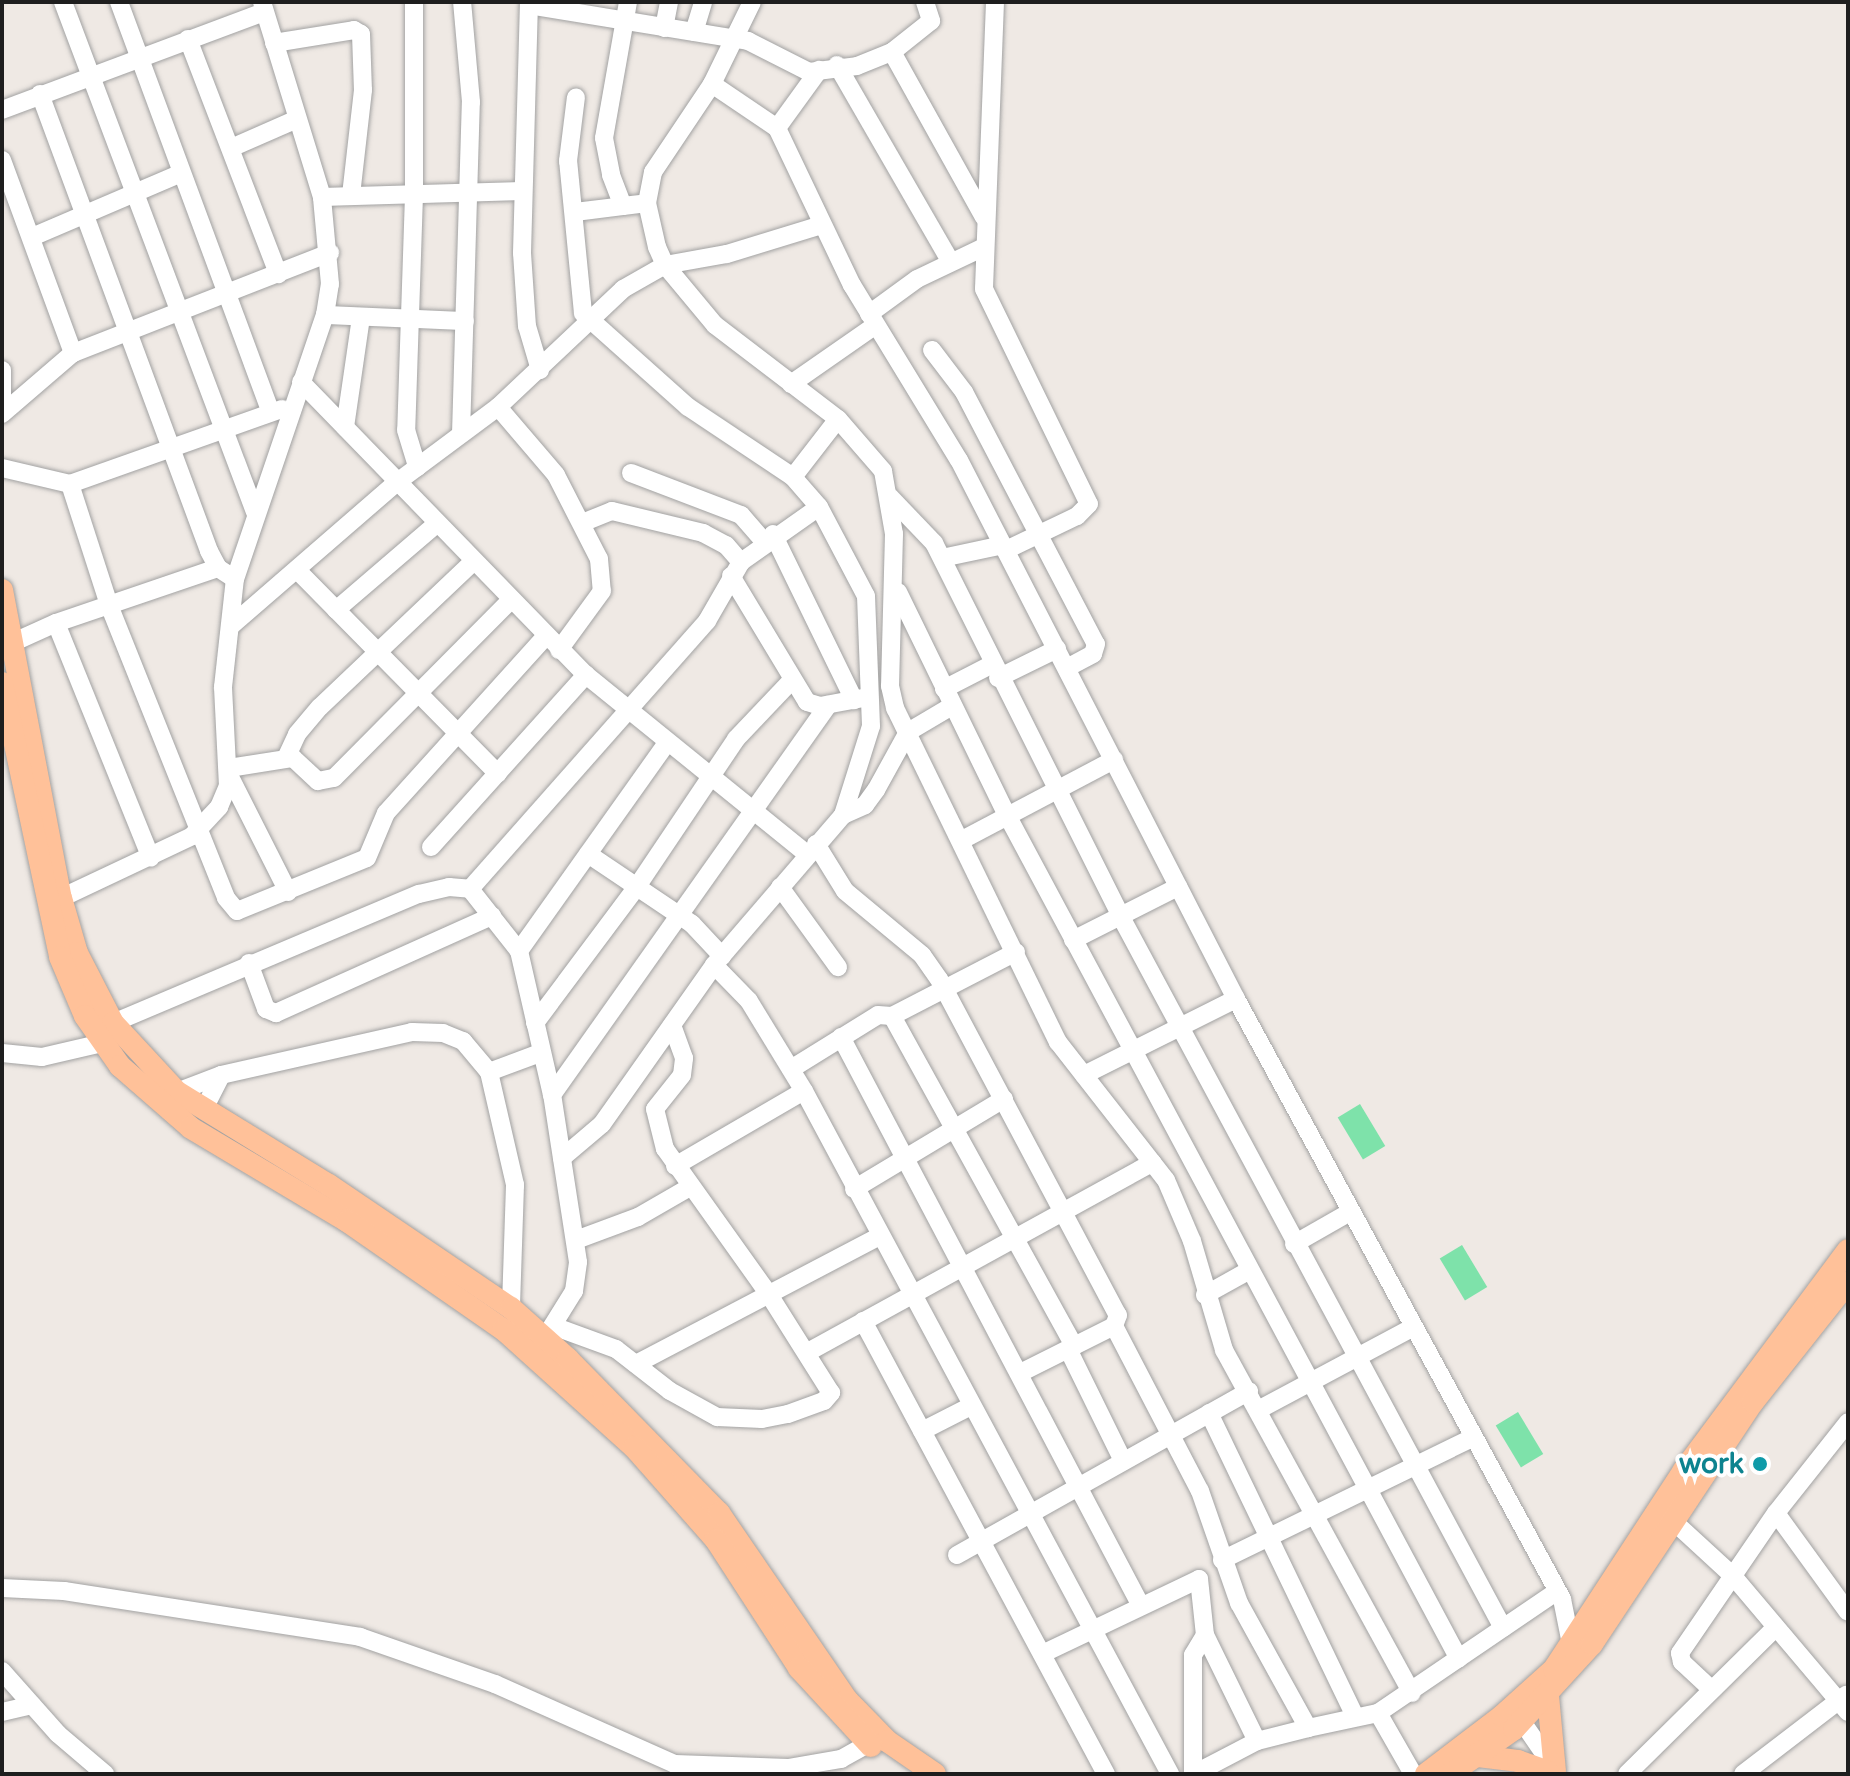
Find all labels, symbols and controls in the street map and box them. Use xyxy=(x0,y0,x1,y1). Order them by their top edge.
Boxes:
place label: work xyxy=(1679,1447,1744,1481)
marker: work xyxy=(1751,1455,1769,1473)

